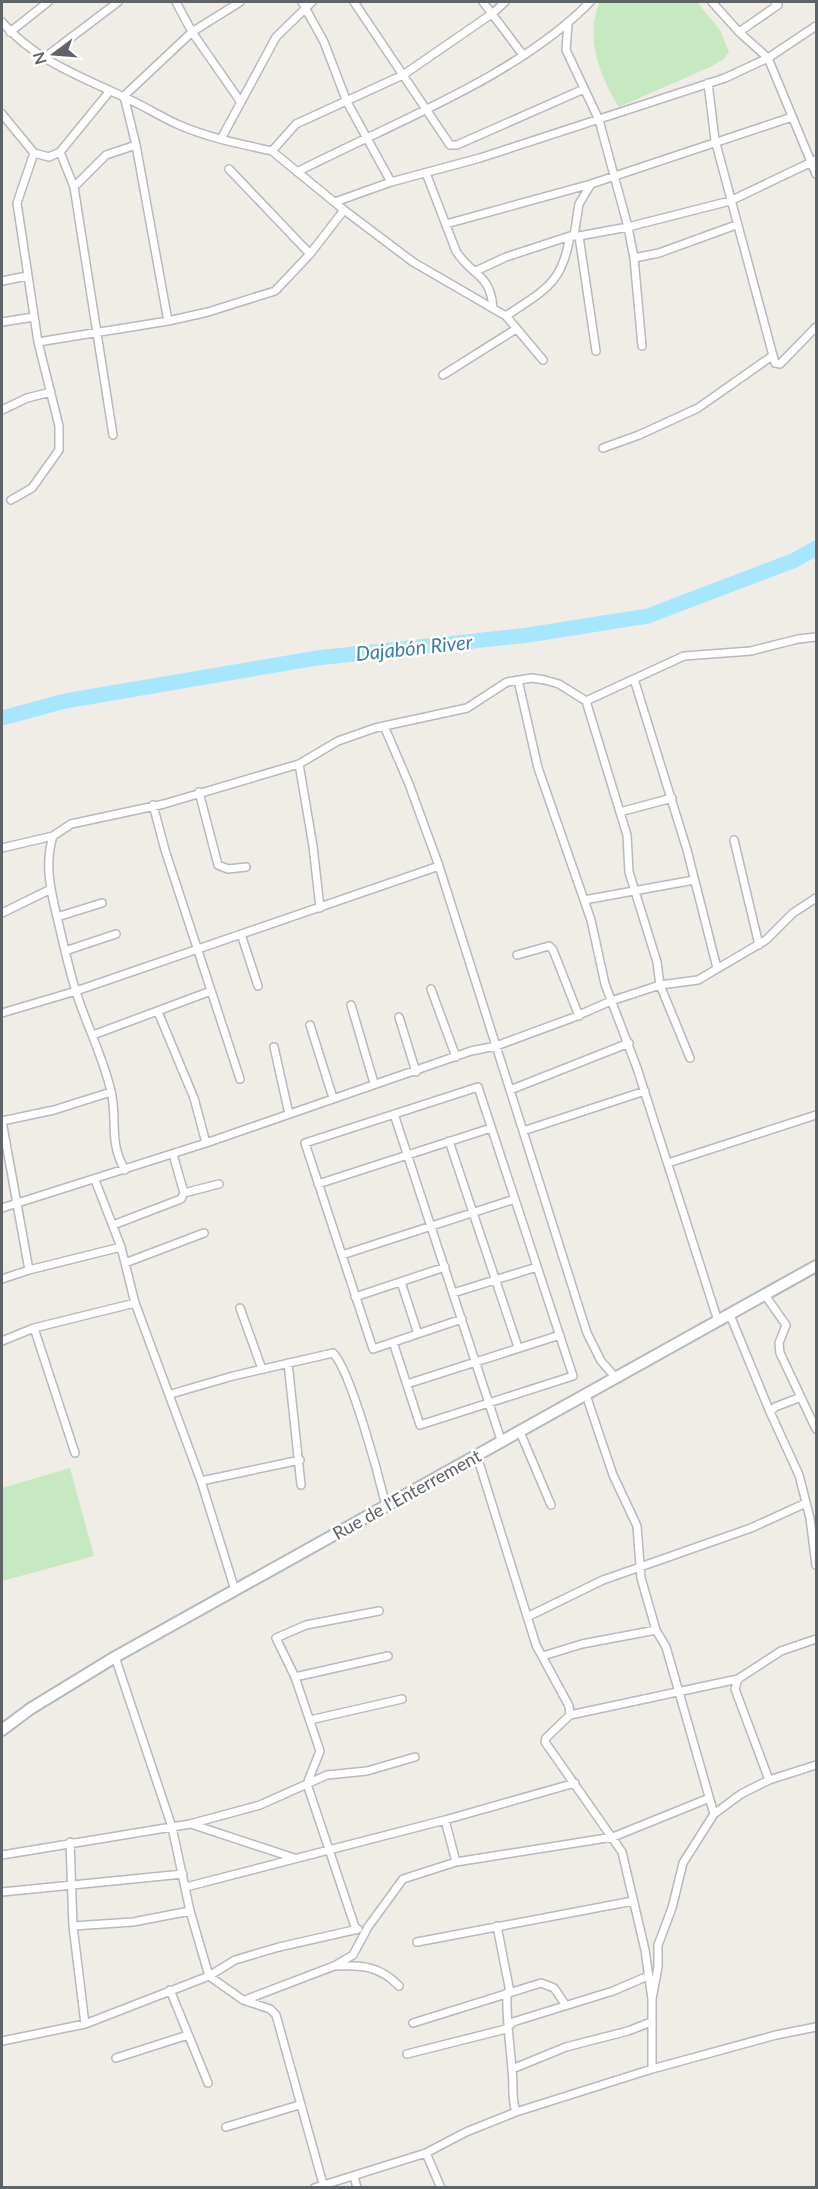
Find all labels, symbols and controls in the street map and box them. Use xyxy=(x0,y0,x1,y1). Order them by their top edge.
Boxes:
north arrow xyxy=(24,24,84,84)
text: N xyxy=(28,50,50,67)
water label: Dajabón River xyxy=(354,629,475,665)
street label: Rue de l'Enterrement xyxy=(329,1444,485,1544)

